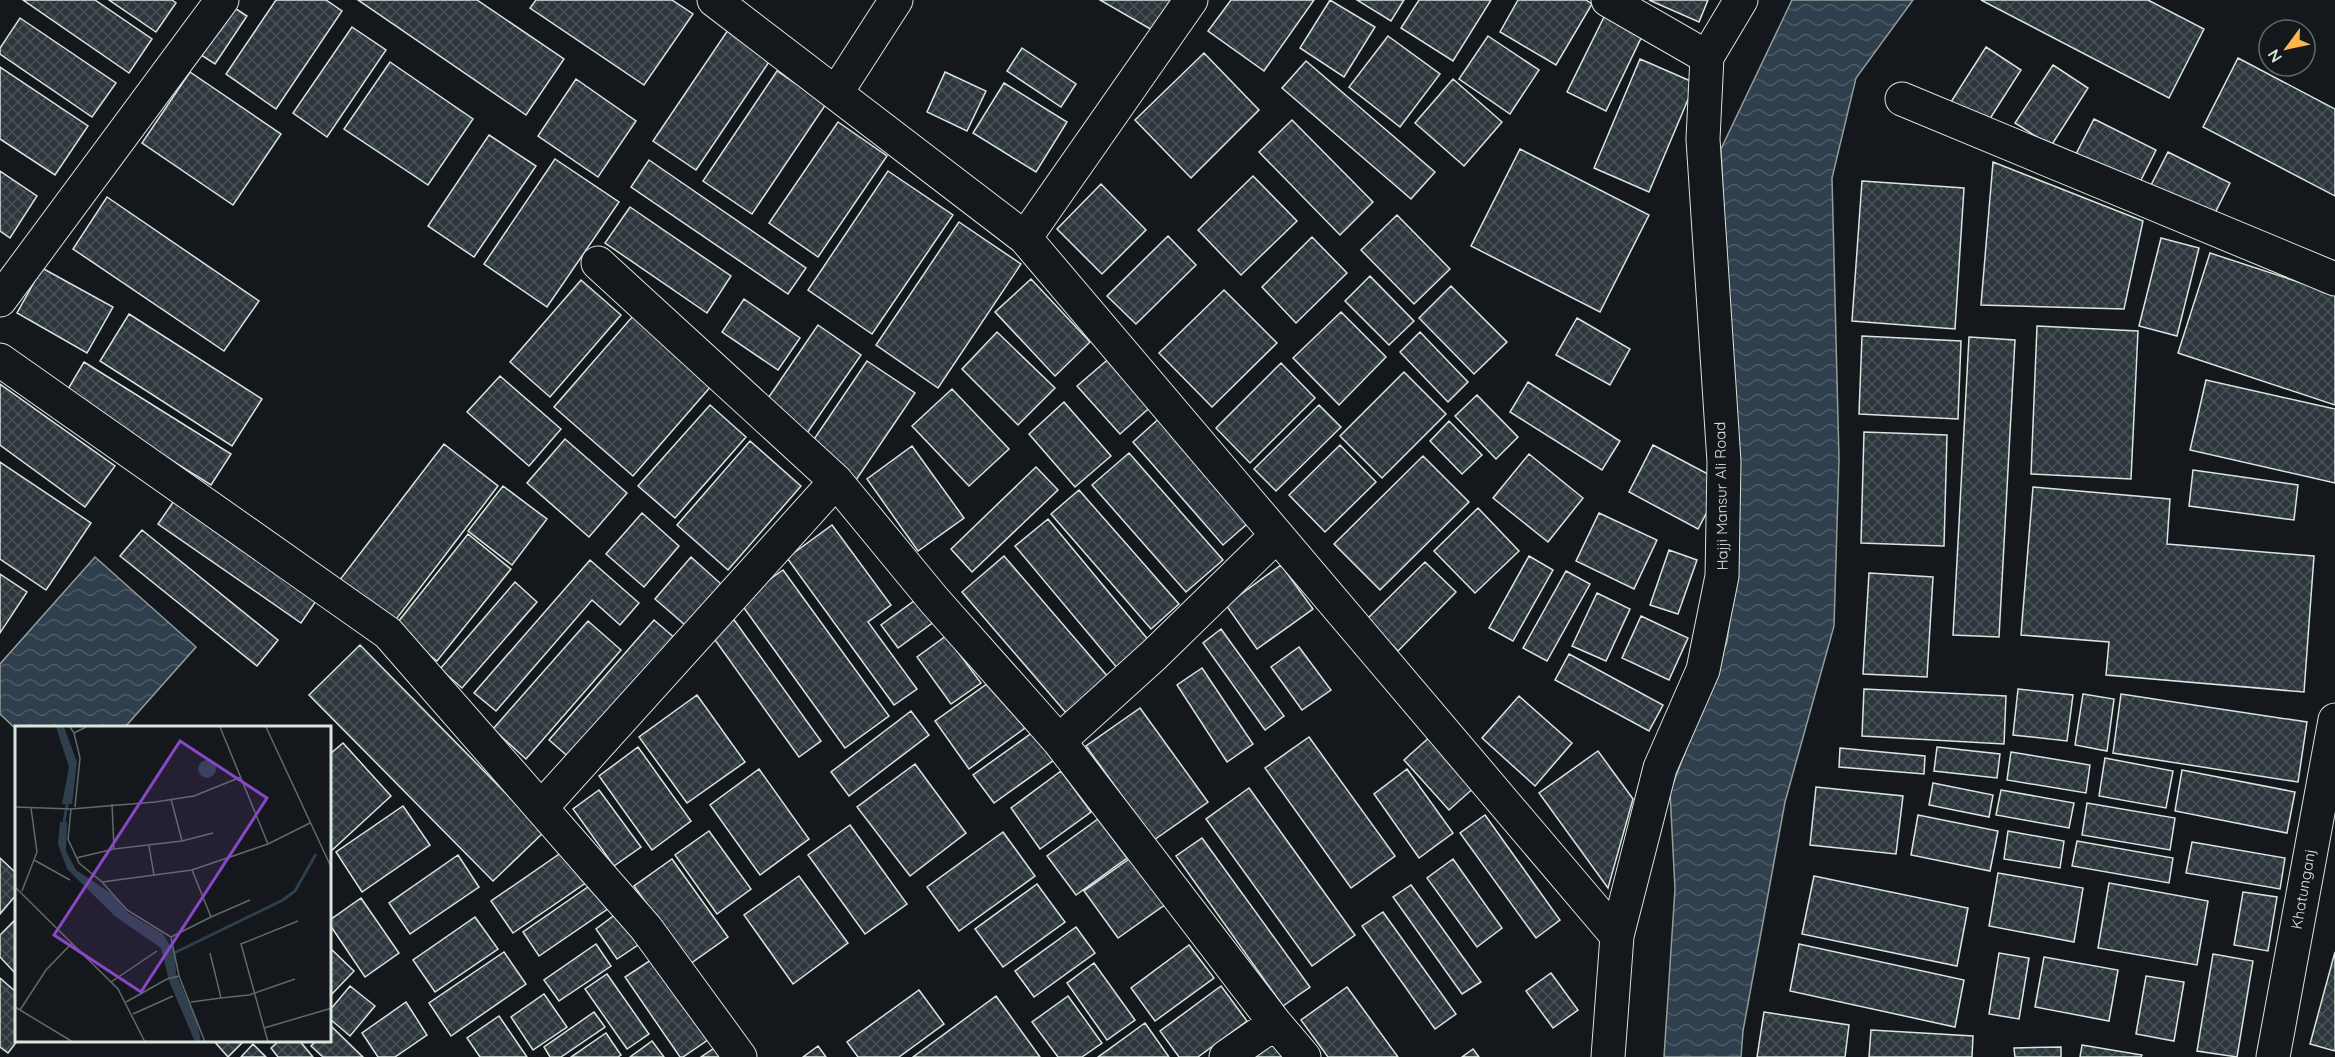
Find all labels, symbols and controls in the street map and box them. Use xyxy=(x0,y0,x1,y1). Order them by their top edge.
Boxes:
north arrow xyxy=(2257,18,2317,78)
text: N xyxy=(2263,46,2286,67)
street label: Hajji Mansur Ali Road xyxy=(1710,422,1732,570)
inset map xyxy=(15,726,332,1042)
street label: Khatunganj xyxy=(2287,847,2319,931)

